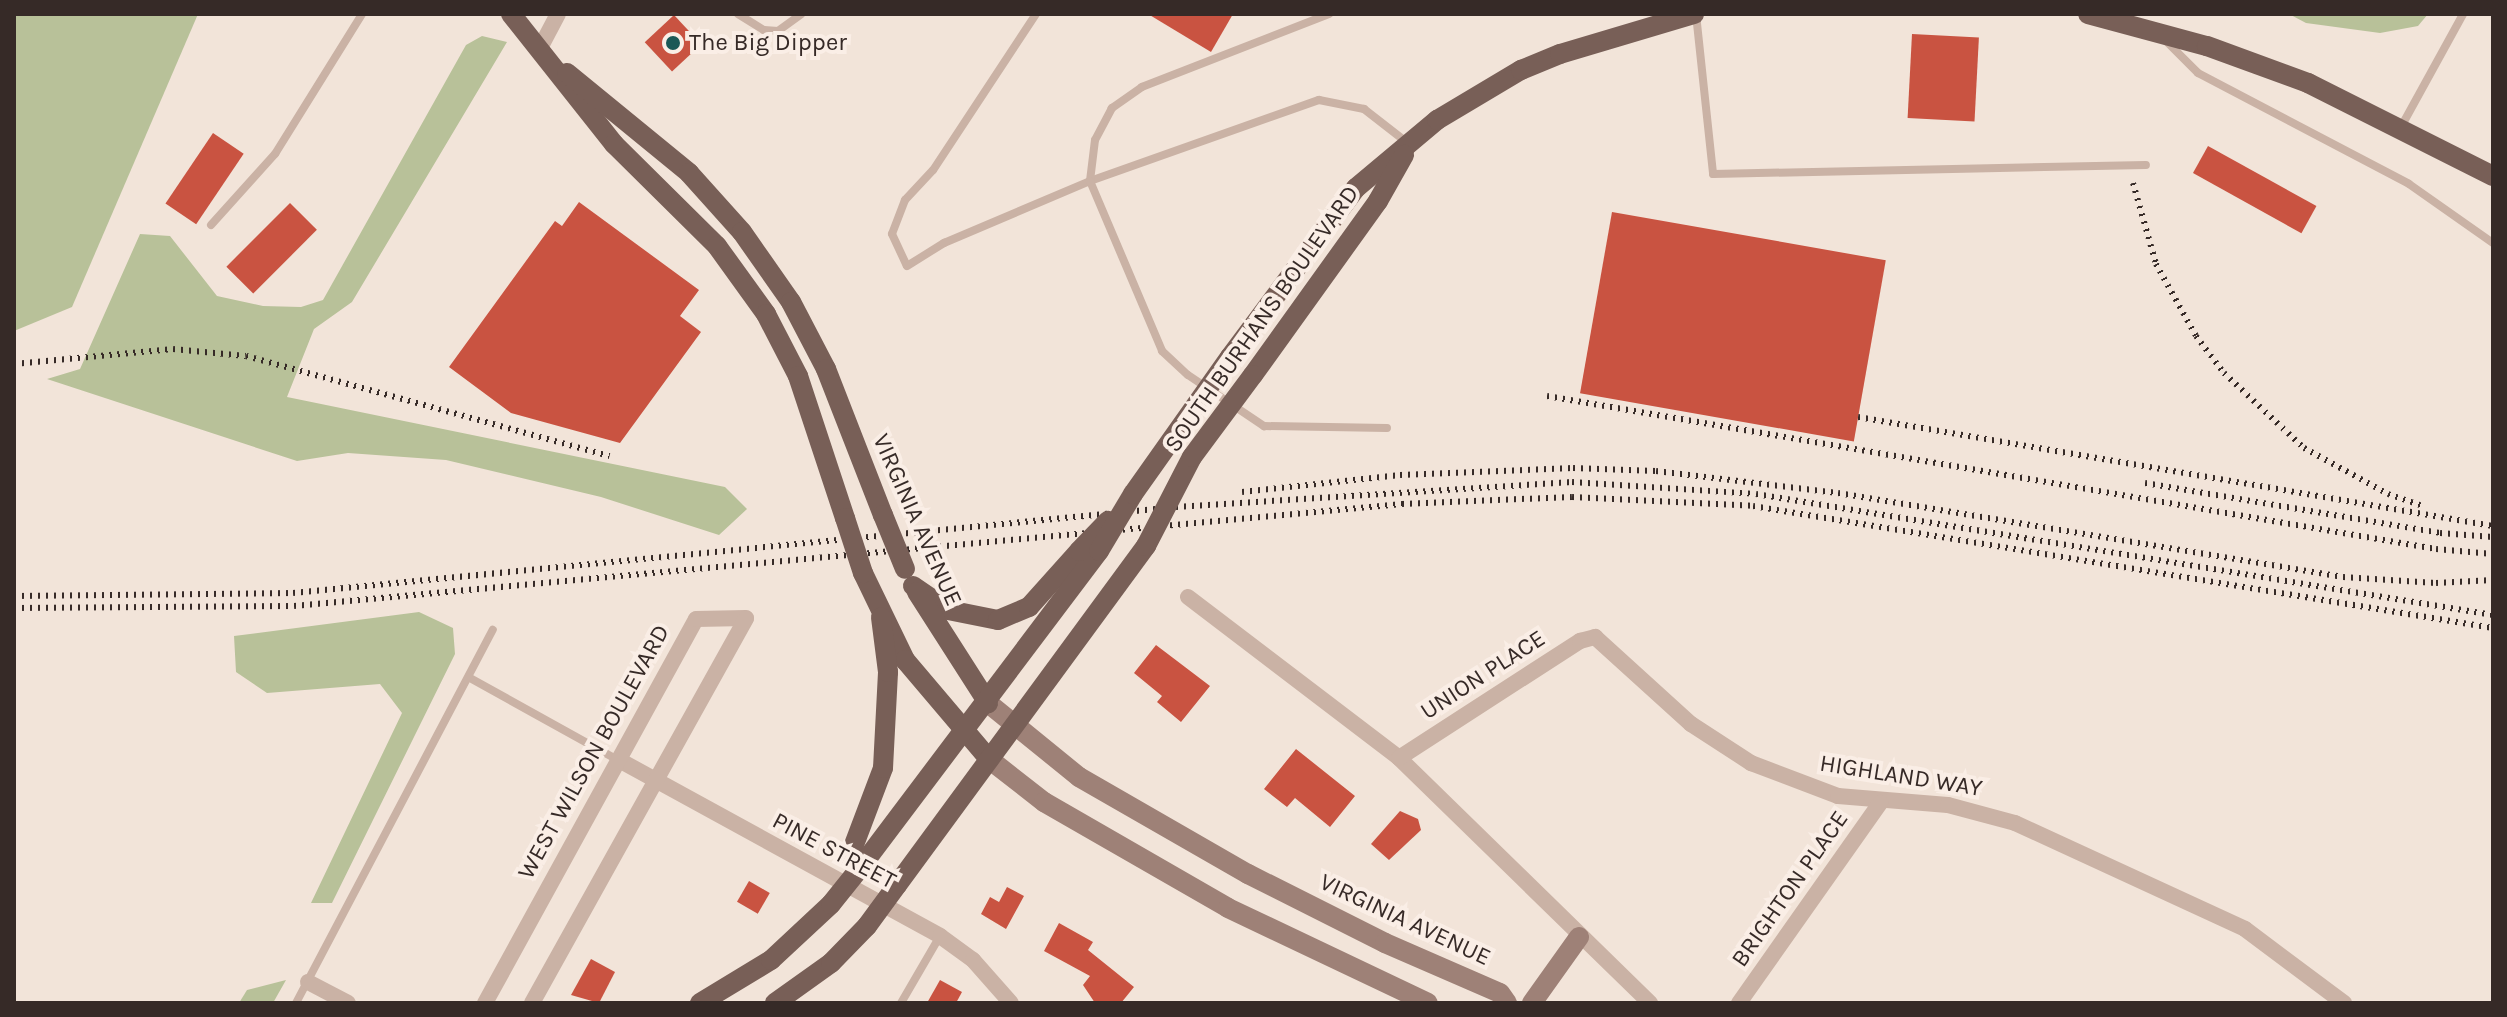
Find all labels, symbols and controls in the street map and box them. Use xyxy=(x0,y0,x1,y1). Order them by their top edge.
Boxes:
place label: The Big Dipper xyxy=(689,29,847,57)
marker: The Big Dipper xyxy=(664,34,682,52)
street label: SOUTH BURHANS BOULEVARD xyxy=(1159,180,1365,458)
street label: VIRGINIA AVENUE xyxy=(866,429,968,611)
street label: WEST WILSON BOULEVARD xyxy=(512,620,676,884)
street label: UNION PLACE xyxy=(1415,624,1551,726)
street label: HIGHLAND WAY xyxy=(1818,749,1984,803)
street label: BRIGHTON PLACE xyxy=(1725,805,1855,973)
street label: PINE STREET xyxy=(767,806,901,896)
street label: VIRGINIA AVENUE xyxy=(1315,868,1495,972)

